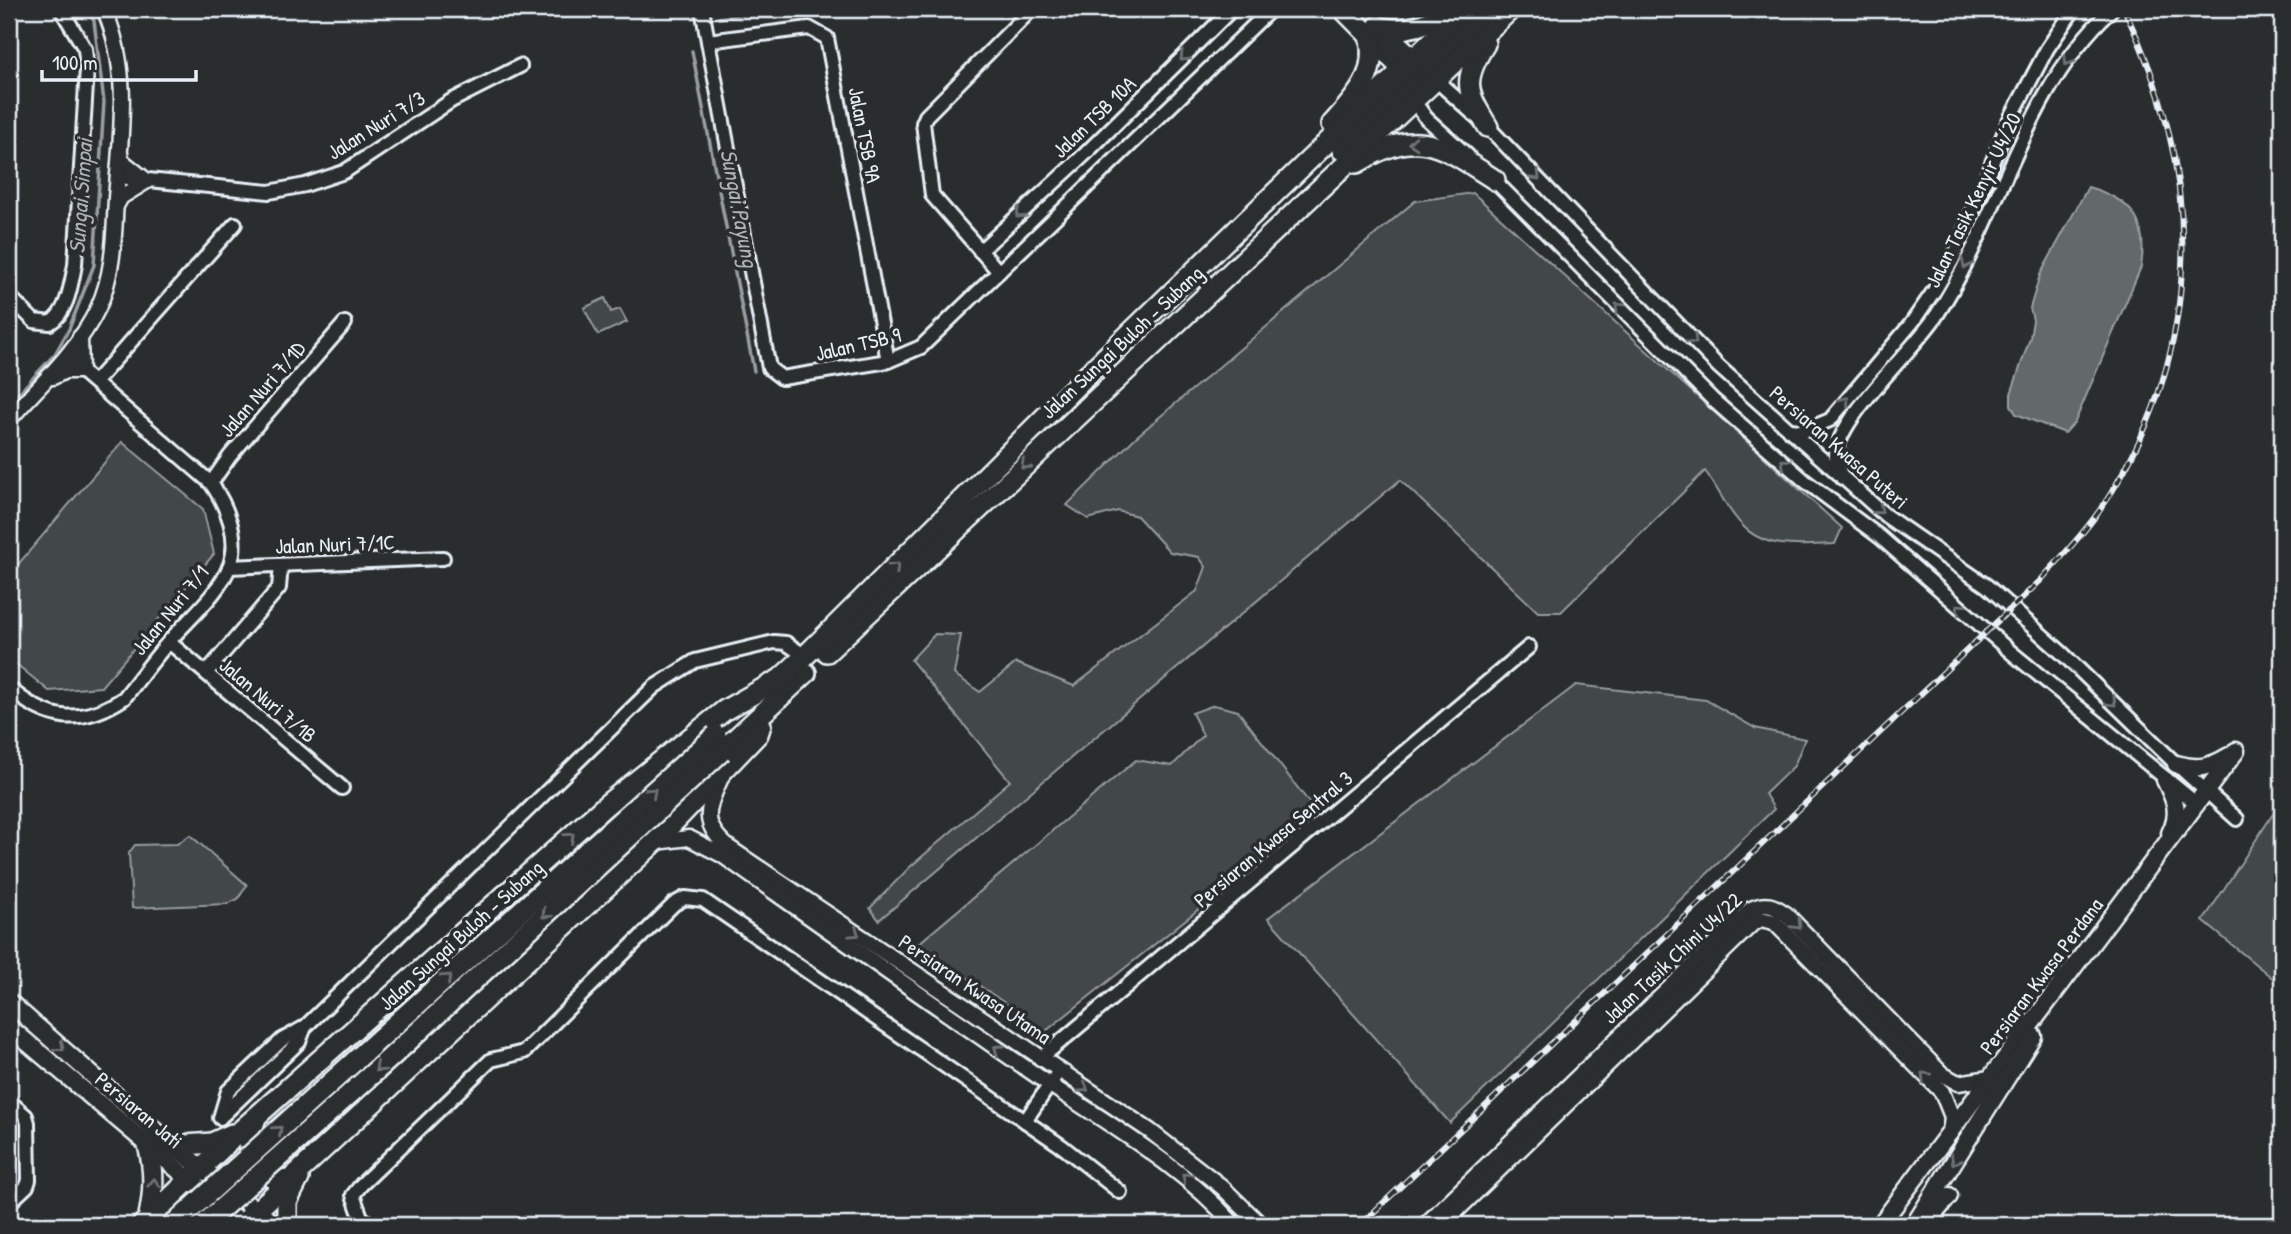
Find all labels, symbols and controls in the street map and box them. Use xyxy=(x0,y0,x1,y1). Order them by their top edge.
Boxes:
scale bar xyxy=(42,38,196,82)
text: 100 m xyxy=(52,48,98,77)
one-way arrow xyxy=(1179,48,1192,61)
one-way arrow xyxy=(2064,53,2077,66)
street label: Jalan TSB 10A xyxy=(1046,70,1142,164)
street label: Jalan Nuri 7/3 xyxy=(322,84,430,166)
street label: Jalan TSB 9A xyxy=(842,85,888,185)
street label: Jalan Tasik Kenyir U4/20 xyxy=(1918,108,2028,292)
one-way arrow xyxy=(1407,135,1418,150)
water label: Sungai Simpai xyxy=(61,136,101,255)
water label: Sungai Payung xyxy=(712,146,767,272)
one-way arrow xyxy=(1527,168,1540,181)
one-way arrow xyxy=(1015,206,1028,219)
one-way arrow xyxy=(1961,257,1975,269)
street label: Jalan Sungai Buloh - Subang xyxy=(1034,259,1210,425)
one-way arrow xyxy=(1615,303,1628,316)
street label: Jalan TSB 9 xyxy=(812,320,904,368)
one-way arrow xyxy=(1684,332,1697,345)
street label: Jalan Nuri 7/1D xyxy=(212,335,312,443)
street label: Persiaran Kwasa Puteri xyxy=(1763,379,1915,515)
one-way arrow xyxy=(1837,396,1849,409)
one-way arrow xyxy=(1020,457,1033,470)
one-way arrow xyxy=(1780,459,1793,471)
one-way arrow xyxy=(1871,502,1884,514)
street label: Jalan Nuri 7/1C xyxy=(275,527,395,561)
street label: Jalan Nuri 7/1 xyxy=(125,559,215,661)
one-way arrow xyxy=(886,562,899,575)
one-way arrow xyxy=(1956,604,1969,616)
street label: Jalan Nuri 7/1B xyxy=(213,651,323,749)
one-way arrow xyxy=(2104,693,2117,706)
street label: Persiaran Kwasa Sentral 3 xyxy=(1187,764,1359,914)
one-way arrow xyxy=(644,788,657,801)
one-way arrow xyxy=(562,833,575,845)
street label: Jalan Sungai Buloh - Subang xyxy=(372,853,550,1017)
street label: Jalan Tasik Chini U4/22 xyxy=(1596,886,1748,1030)
street label: Persiaran Kwasa Perdana xyxy=(1973,892,2109,1060)
one-way arrow xyxy=(541,905,554,918)
one-way arrow xyxy=(1789,917,1802,930)
one-way arrow xyxy=(847,925,860,937)
street label: Persiaran Kwasa Utama xyxy=(893,927,1057,1051)
one-way arrow xyxy=(439,973,452,986)
one-way arrow xyxy=(52,1039,65,1051)
one-way arrow xyxy=(993,1045,1006,1057)
one-way arrow xyxy=(374,1060,387,1072)
street label: Persiaran Jati xyxy=(89,1065,189,1155)
one-way arrow xyxy=(1921,1071,1934,1084)
one-way arrow xyxy=(1076,1080,1089,1092)
one-way arrow xyxy=(270,1126,283,1139)
one-way arrow xyxy=(1950,1152,1963,1165)
one-way arrow xyxy=(1181,1173,1194,1185)
one-way arrow xyxy=(146,1177,161,1188)

